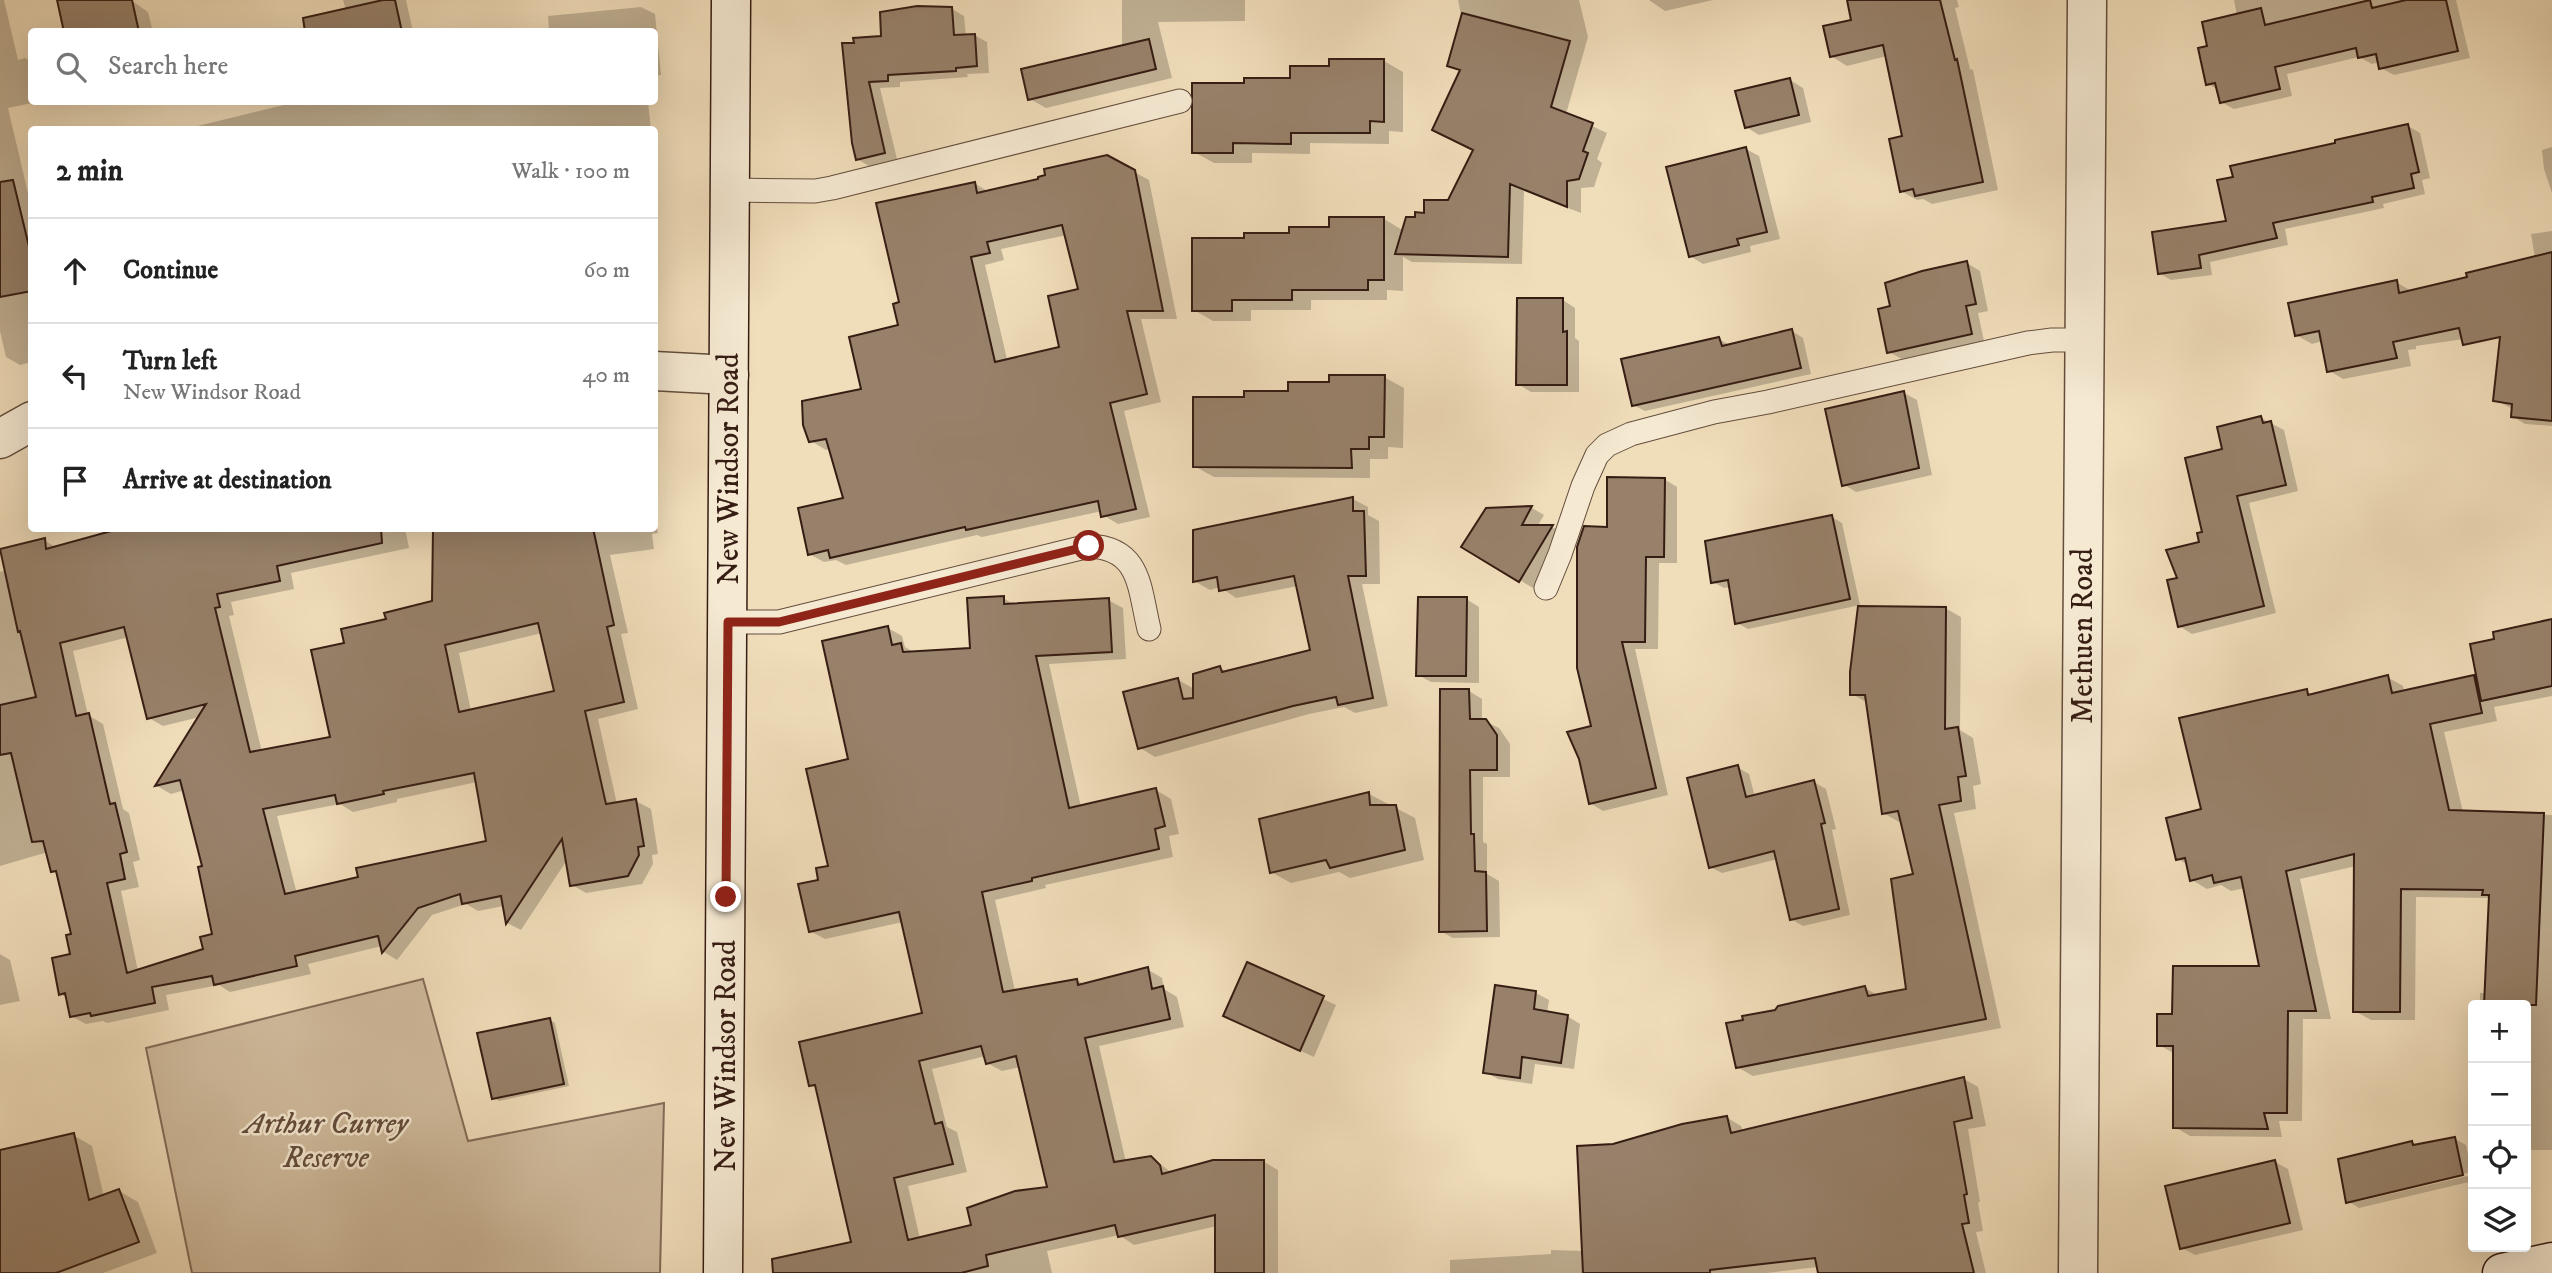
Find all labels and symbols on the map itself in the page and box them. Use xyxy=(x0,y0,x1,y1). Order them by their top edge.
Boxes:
street label: New Windsor Road xyxy=(711,353,748,585)
route start xyxy=(1073,530,1104,561)
street label: Methuen Road xyxy=(2065,548,2102,724)
route end xyxy=(710,881,741,912)
street label: New Windsor Road xyxy=(708,940,745,1172)
park label: Arthur Currey Reserve xyxy=(241,1106,410,1177)

